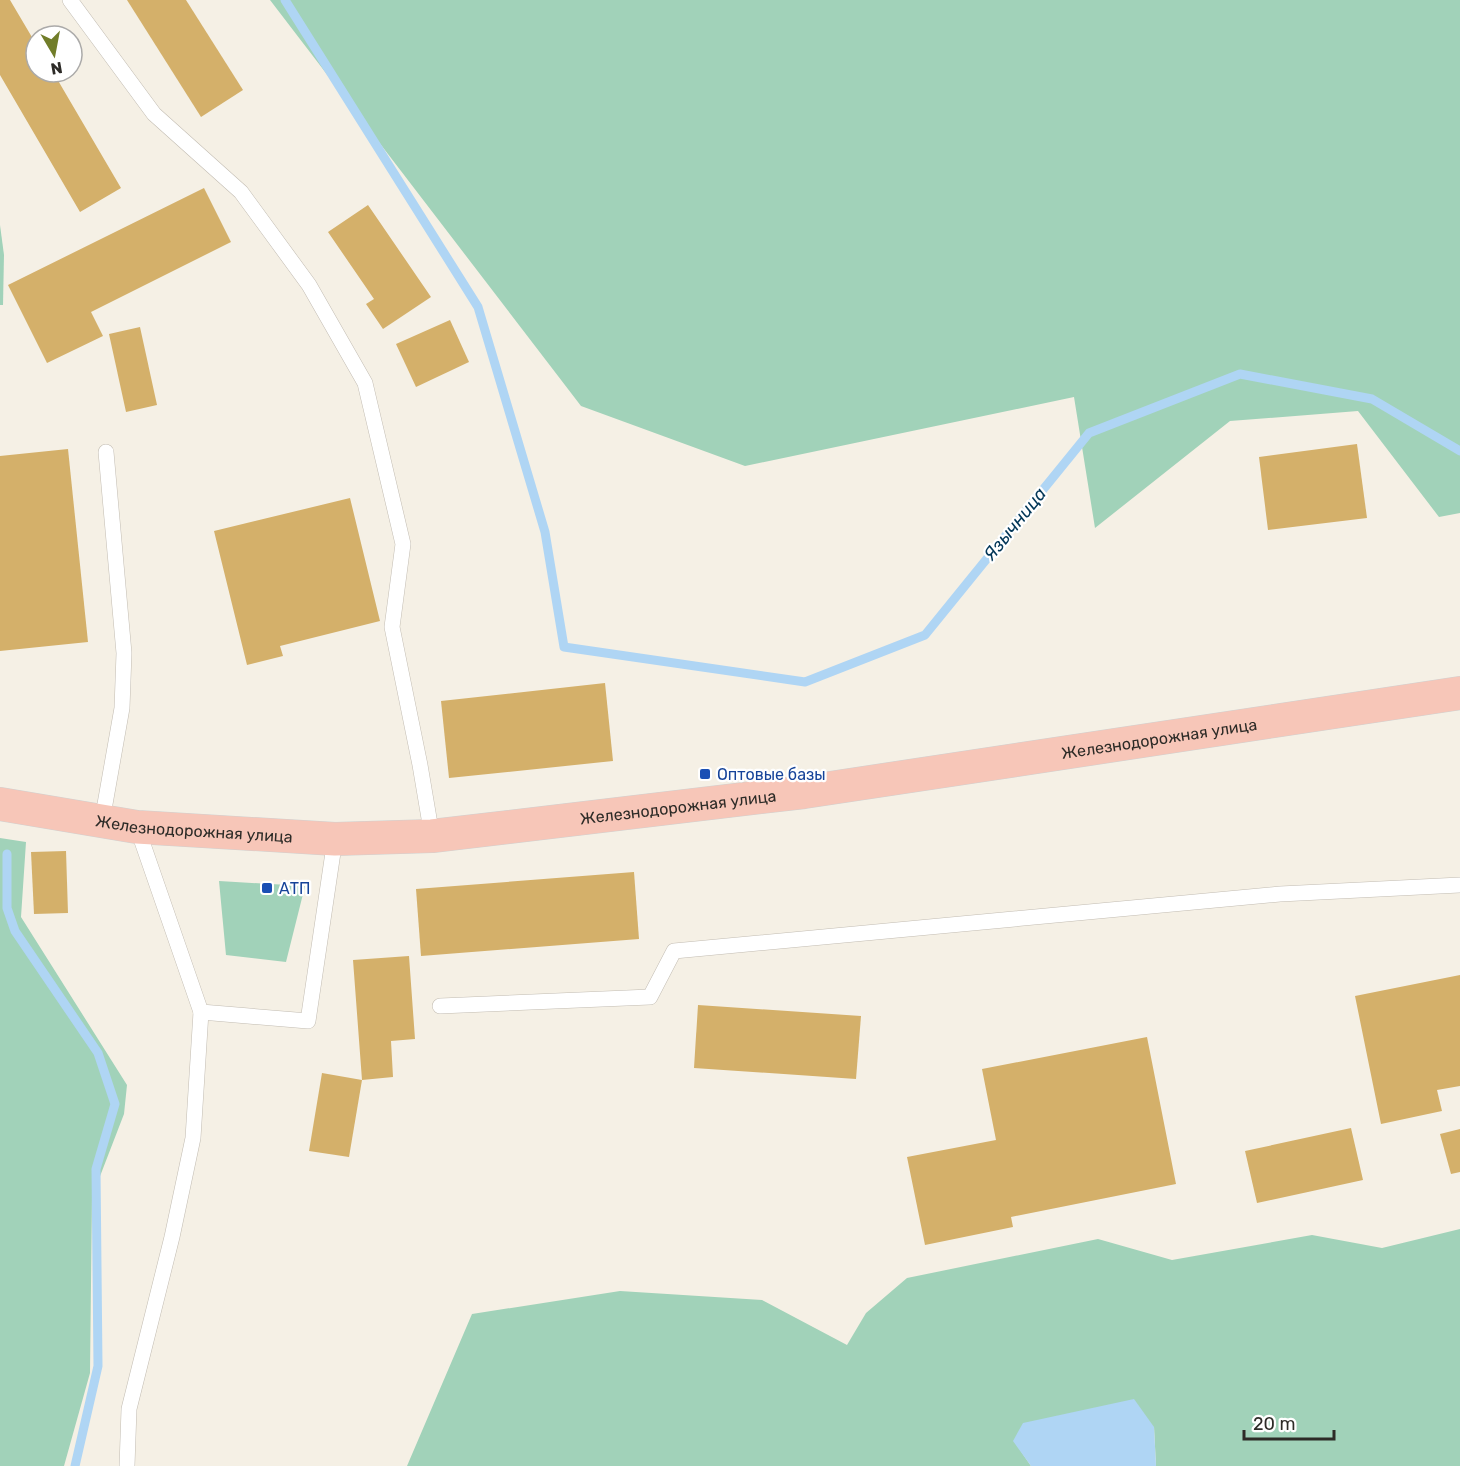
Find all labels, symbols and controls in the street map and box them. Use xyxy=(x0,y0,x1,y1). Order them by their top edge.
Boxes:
north arrow xyxy=(24,24,84,84)
text: N xyxy=(49,58,64,79)
water label: Язычница xyxy=(979,483,1051,565)
street label: Железнодорожная улица xyxy=(1060,714,1258,763)
place label: Оптовые базы xyxy=(717,765,826,784)
marker: Оптовые базы xyxy=(698,767,712,781)
street label: Железнодорожная улица xyxy=(579,786,777,828)
street label: Железнодорожная улица xyxy=(94,811,293,846)
place label: АТП xyxy=(279,879,310,898)
marker: АТП xyxy=(260,881,274,895)
scale bar xyxy=(1244,1403,1334,1441)
text: 20 m xyxy=(1253,1413,1295,1435)

